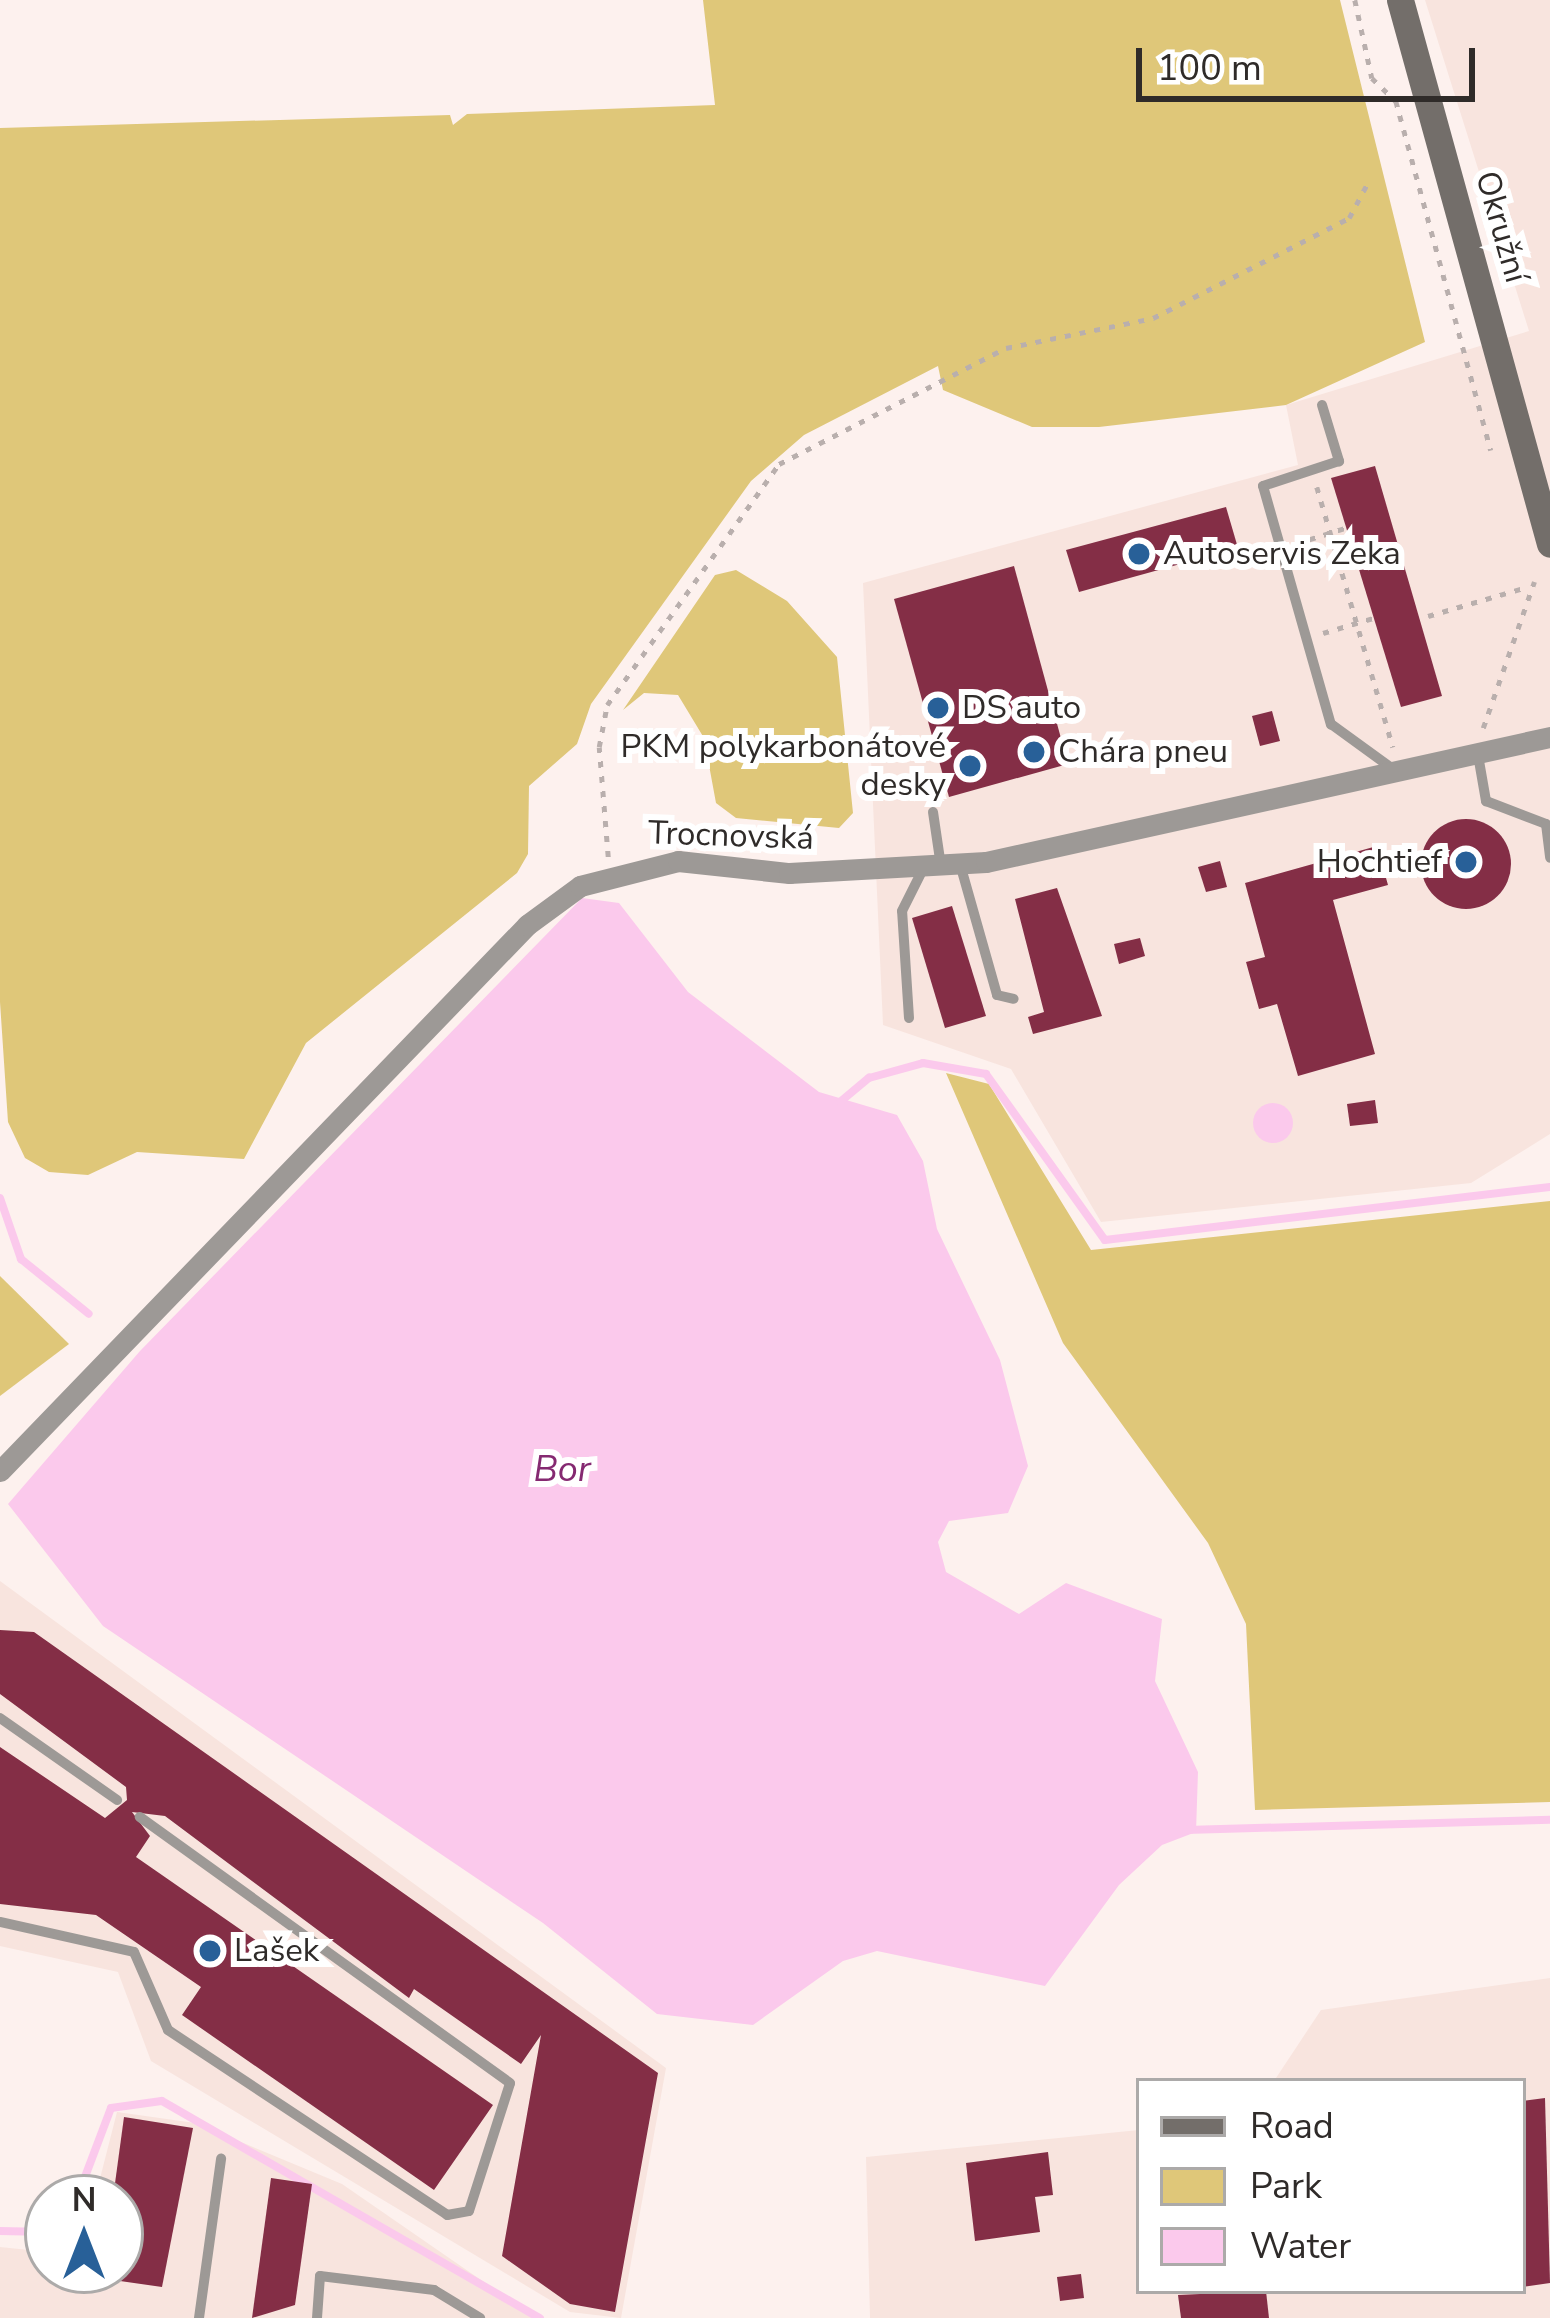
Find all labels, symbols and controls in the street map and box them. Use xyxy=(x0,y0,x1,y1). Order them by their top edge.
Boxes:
scale bar xyxy=(1142,24,1481,98)
text: 100 m xyxy=(1157,44,1262,93)
street label: Okružní xyxy=(1466,167,1536,287)
place label: Autoservis Zeka xyxy=(1163,534,1401,574)
marker: Autoservis Zeka xyxy=(1126,541,1152,567)
place label: DS auto xyxy=(962,688,1081,728)
marker: DS auto xyxy=(925,695,951,721)
place label: PKM polykarbonátové desky xyxy=(621,727,946,805)
place label: Chára pneu xyxy=(1058,732,1228,772)
marker: Chára pneu xyxy=(1021,739,1047,765)
marker: PKM polykarbonátové desky xyxy=(957,753,983,779)
street label: Trocnovská xyxy=(647,813,815,859)
place label: Hochtief xyxy=(1317,842,1442,882)
marker: Hochtief xyxy=(1453,849,1479,875)
water label: Bor xyxy=(533,1448,591,1492)
place label: Lašek xyxy=(234,1931,319,1971)
marker: Lašek xyxy=(197,1938,223,1964)
legend xyxy=(1136,2078,1526,2294)
text: Road xyxy=(1250,2102,1334,2151)
text: Park xyxy=(1250,2162,1322,2211)
north arrow xyxy=(24,2174,144,2294)
text: N xyxy=(72,2178,96,2223)
text: Water xyxy=(1250,2222,1351,2271)

